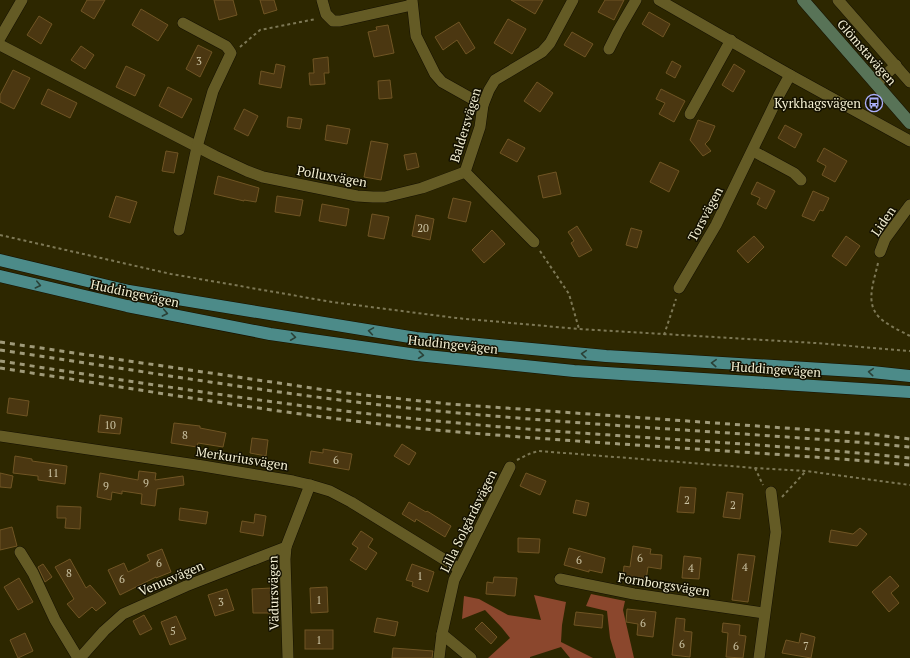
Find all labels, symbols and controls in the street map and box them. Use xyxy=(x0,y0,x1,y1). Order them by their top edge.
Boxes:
street label: Glömstavägen xyxy=(833,15,901,89)
house number: 3 xyxy=(196,54,202,68)
street label: Baldersvägen xyxy=(445,85,485,165)
bus stop icon: Kyrkhagsvägen xyxy=(864,93,884,113)
place label: Kyrkhagsvägen xyxy=(774,94,861,112)
street label: Polluxvägen xyxy=(296,161,369,191)
street label: Torsvägen xyxy=(683,183,727,244)
street label: Liden xyxy=(866,202,900,240)
house number: 20 xyxy=(417,221,429,235)
street label: Huddingevägen xyxy=(89,275,181,311)
one-way arrow xyxy=(35,281,41,289)
one-way arrow xyxy=(162,309,168,317)
one-way arrow xyxy=(368,327,374,336)
street label: Huddingevägen xyxy=(407,330,499,358)
one-way arrow xyxy=(290,332,296,341)
one-way arrow xyxy=(581,350,587,359)
one-way arrow xyxy=(418,351,424,360)
street label: Huddingevägen xyxy=(730,357,822,381)
one-way arrow xyxy=(710,358,717,367)
one-way arrow xyxy=(868,368,874,377)
house number: 10 xyxy=(104,418,116,432)
house number: 8 xyxy=(182,428,188,442)
street label: Merkuriusvägen xyxy=(195,442,290,474)
house number: 6 xyxy=(333,453,339,467)
house number: 11 xyxy=(47,466,59,480)
street label: Lilla Solgårdsvägen xyxy=(435,466,501,575)
house number: 9 xyxy=(143,476,149,490)
house number: 9 xyxy=(103,479,109,493)
house number: 2 xyxy=(684,493,690,507)
house number: 2 xyxy=(730,498,736,512)
house number: 6 xyxy=(637,551,643,565)
house number: 6 xyxy=(576,553,582,567)
street label: Vädursvägen xyxy=(263,555,283,630)
street label: Venusvägen xyxy=(136,556,207,600)
house number: 6 xyxy=(156,556,162,570)
house number: 4 xyxy=(742,560,748,574)
house number: 4 xyxy=(688,561,694,575)
house number: 8 xyxy=(66,566,72,580)
street label: Fornborgsvägen xyxy=(617,568,712,600)
house number: 1 xyxy=(417,569,423,583)
house number: 6 xyxy=(119,572,125,586)
house number: 1 xyxy=(316,593,322,607)
house number: 3 xyxy=(218,595,224,609)
house number: 6 xyxy=(640,616,646,630)
house number: 5 xyxy=(170,624,176,638)
house number: 1 xyxy=(316,633,322,647)
house number: 6 xyxy=(679,637,685,651)
house number: 6 xyxy=(733,639,739,653)
house number: 7 xyxy=(803,639,809,653)

